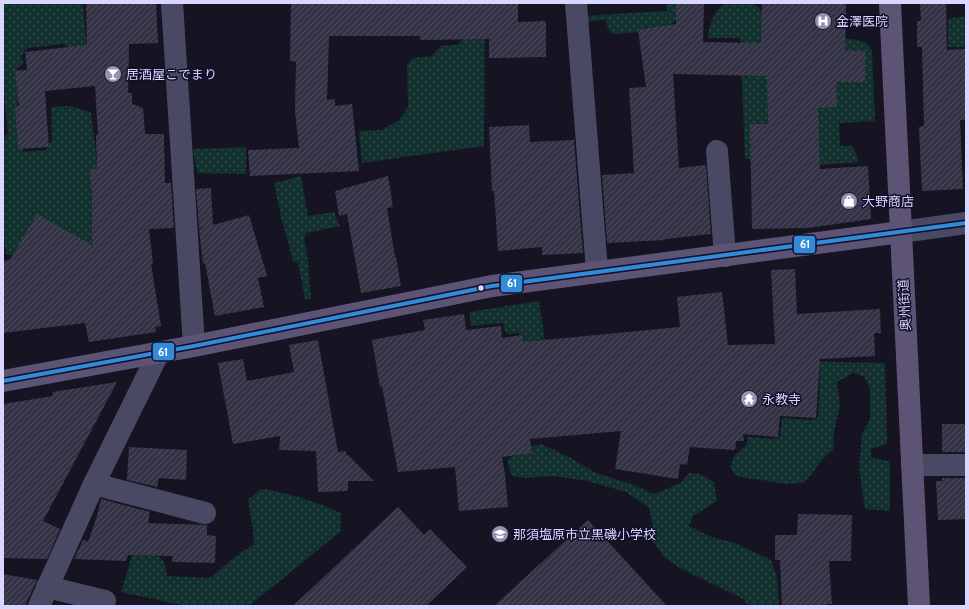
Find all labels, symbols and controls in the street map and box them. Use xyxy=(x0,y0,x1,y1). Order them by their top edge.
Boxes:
hospital icon: 金澤医院 xyxy=(813,11,833,31)
place label: 金澤医院 xyxy=(836,13,888,29)
bar icon: 居酒屋こでまり xyxy=(103,64,123,84)
place label: 居酒屋こでまり xyxy=(126,66,217,82)
shop icon: 大野商店 xyxy=(839,191,859,211)
place label: 大野商店 xyxy=(862,193,914,209)
line badge: 61 xyxy=(793,235,816,254)
text: 61 xyxy=(800,237,810,251)
line badge: 61 xyxy=(500,274,523,293)
text: 61 xyxy=(507,276,517,290)
street label: 奥州街道 xyxy=(895,279,913,331)
unlabelled marker xyxy=(476,283,486,293)
line badge: 61 xyxy=(152,342,175,361)
text: 61 xyxy=(158,345,168,359)
temple icon: 永教寺 xyxy=(739,389,759,409)
place label: 永教寺 xyxy=(762,391,801,407)
school or university icon: 那須塩原市立黒磯小学校 xyxy=(490,524,510,544)
place label: 那須塩原市立黒磯小学校 xyxy=(513,526,656,542)

